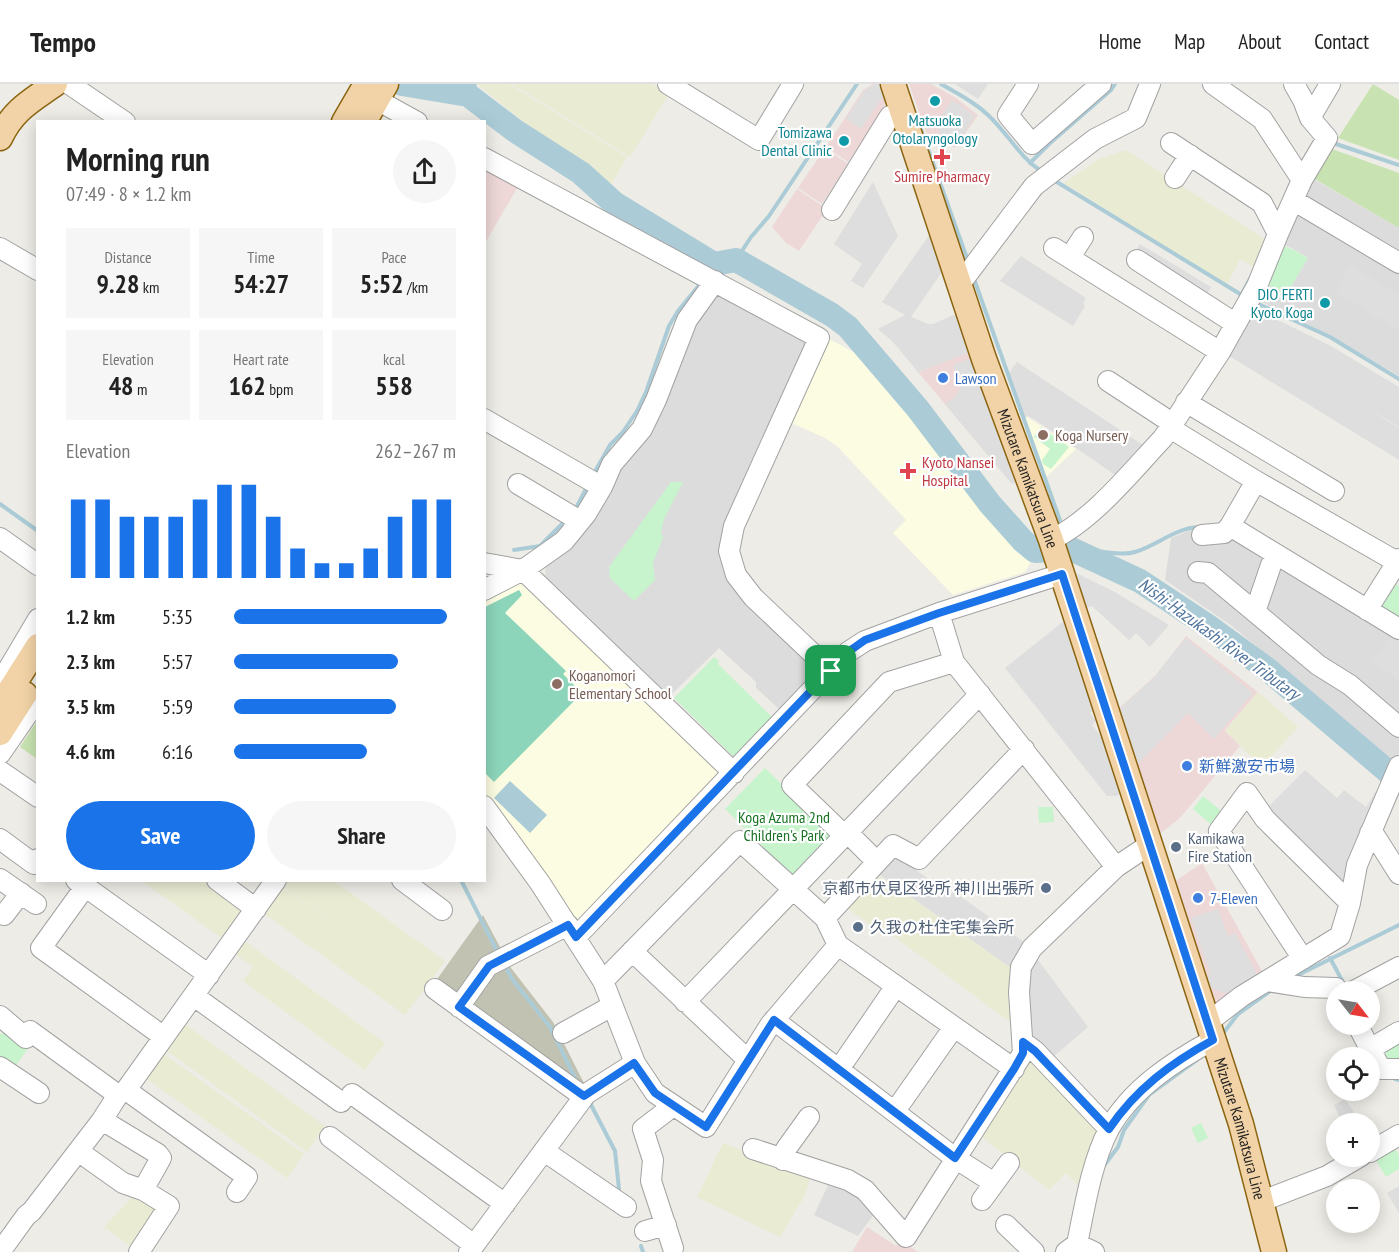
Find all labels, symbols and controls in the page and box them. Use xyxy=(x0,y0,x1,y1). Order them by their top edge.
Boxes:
text: Tempo xyxy=(30,23,96,60)
text: Home xyxy=(1099,28,1141,55)
text: Map xyxy=(1174,28,1205,55)
text: About xyxy=(1238,28,1281,55)
text: Contact xyxy=(1314,28,1369,55)
marker: Matsuoka Otolaryngology xyxy=(928,94,942,108)
place label: Matsuoka Otolaryngology xyxy=(893,110,977,148)
place label: Tomizawa Dental Clinic xyxy=(761,122,832,160)
marker: Tomizawa Dental Clinic xyxy=(837,134,851,148)
text: Morning run xyxy=(66,137,210,180)
button: share xyxy=(393,140,456,203)
marker: Sumire Pharmacy xyxy=(935,150,949,164)
place label: Sumire Pharmacy xyxy=(894,166,990,186)
text: 07:49 · 8 × 1.2 km xyxy=(66,181,191,207)
text: Distance xyxy=(104,247,152,267)
text: Time xyxy=(247,247,275,267)
text: Pace xyxy=(381,247,407,267)
text: 9.28 xyxy=(97,267,139,300)
text: 54:27 xyxy=(233,267,289,300)
text: 5:52 xyxy=(360,267,404,300)
text: km xyxy=(139,277,159,297)
text: /km xyxy=(404,277,428,297)
place label: DIO FERTI Kyoto Koga xyxy=(1251,284,1313,322)
marker: DIO FERTI Kyoto Koga xyxy=(1318,296,1332,310)
text: Elevation xyxy=(102,349,154,369)
text: Heart rate xyxy=(233,349,289,369)
text: kcal xyxy=(383,349,405,369)
place label: Lawson xyxy=(955,368,997,388)
text: 48 xyxy=(109,369,134,402)
text: 162 xyxy=(228,369,266,402)
text: 558 xyxy=(375,369,413,402)
marker: Lawson xyxy=(936,371,950,385)
text: m xyxy=(134,379,147,399)
text: bpm xyxy=(266,379,294,399)
street label: Mizutare Kamikatsura Line xyxy=(993,406,1063,550)
place label: Koga Nursery xyxy=(1055,425,1128,445)
marker: Koga Nursery xyxy=(1036,428,1050,442)
text: Elevation xyxy=(66,438,130,464)
text: 262–267 m xyxy=(375,438,456,464)
place label: Kyoto Nansei Hospital xyxy=(922,452,994,490)
marker: Kyoto Nansei Hospital xyxy=(899,462,917,480)
water label: Nishi-Hazukashi River Tributary xyxy=(1134,572,1306,706)
text: 1.2 km xyxy=(66,604,115,630)
text: 5:35 xyxy=(162,604,193,630)
pin xyxy=(805,645,856,696)
text: 2.3 km xyxy=(66,649,115,675)
text: 5:57 xyxy=(162,649,193,675)
icon: arrive xyxy=(814,654,847,687)
place label: Koganomori Elementary School xyxy=(569,665,672,703)
marker: Koganomori Elementary School xyxy=(550,677,564,691)
text: 3.5 km xyxy=(66,694,115,720)
text: 5:59 xyxy=(162,694,193,720)
text: 4.6 km xyxy=(66,739,115,765)
text: 6:16 xyxy=(162,739,193,765)
place label: 新鮮激安市場 xyxy=(1199,756,1295,776)
marker: 新鮮激安市場 xyxy=(1180,759,1194,773)
button: Save xyxy=(66,801,255,870)
button: Share xyxy=(267,801,456,870)
park label: Koga Azuma 2nd Children's Park xyxy=(738,807,830,845)
place label: Kamikawa Fire Station xyxy=(1188,828,1252,866)
marker: Kamikawa Fire Station xyxy=(1169,840,1183,854)
place label: 京都市伏見区役所 神川出張所 xyxy=(823,878,1034,898)
marker: 京都市伏見区役所 神川出張所 xyxy=(1039,881,1053,895)
place label: 7-Eleven xyxy=(1210,888,1258,908)
marker: 7-Eleven xyxy=(1191,891,1205,905)
place label: 久我の杜住宅集会所 xyxy=(870,917,1014,937)
marker: 久我の杜住宅集会所 xyxy=(851,920,865,934)
north arrow xyxy=(1326,981,1380,1035)
map controls xyxy=(1326,981,1380,1233)
button: locate xyxy=(1326,1047,1380,1101)
street label: Mizutare Kamikatsura Line xyxy=(1210,1055,1270,1202)
button: + xyxy=(1326,1113,1380,1167)
button: − xyxy=(1326,1179,1380,1233)

